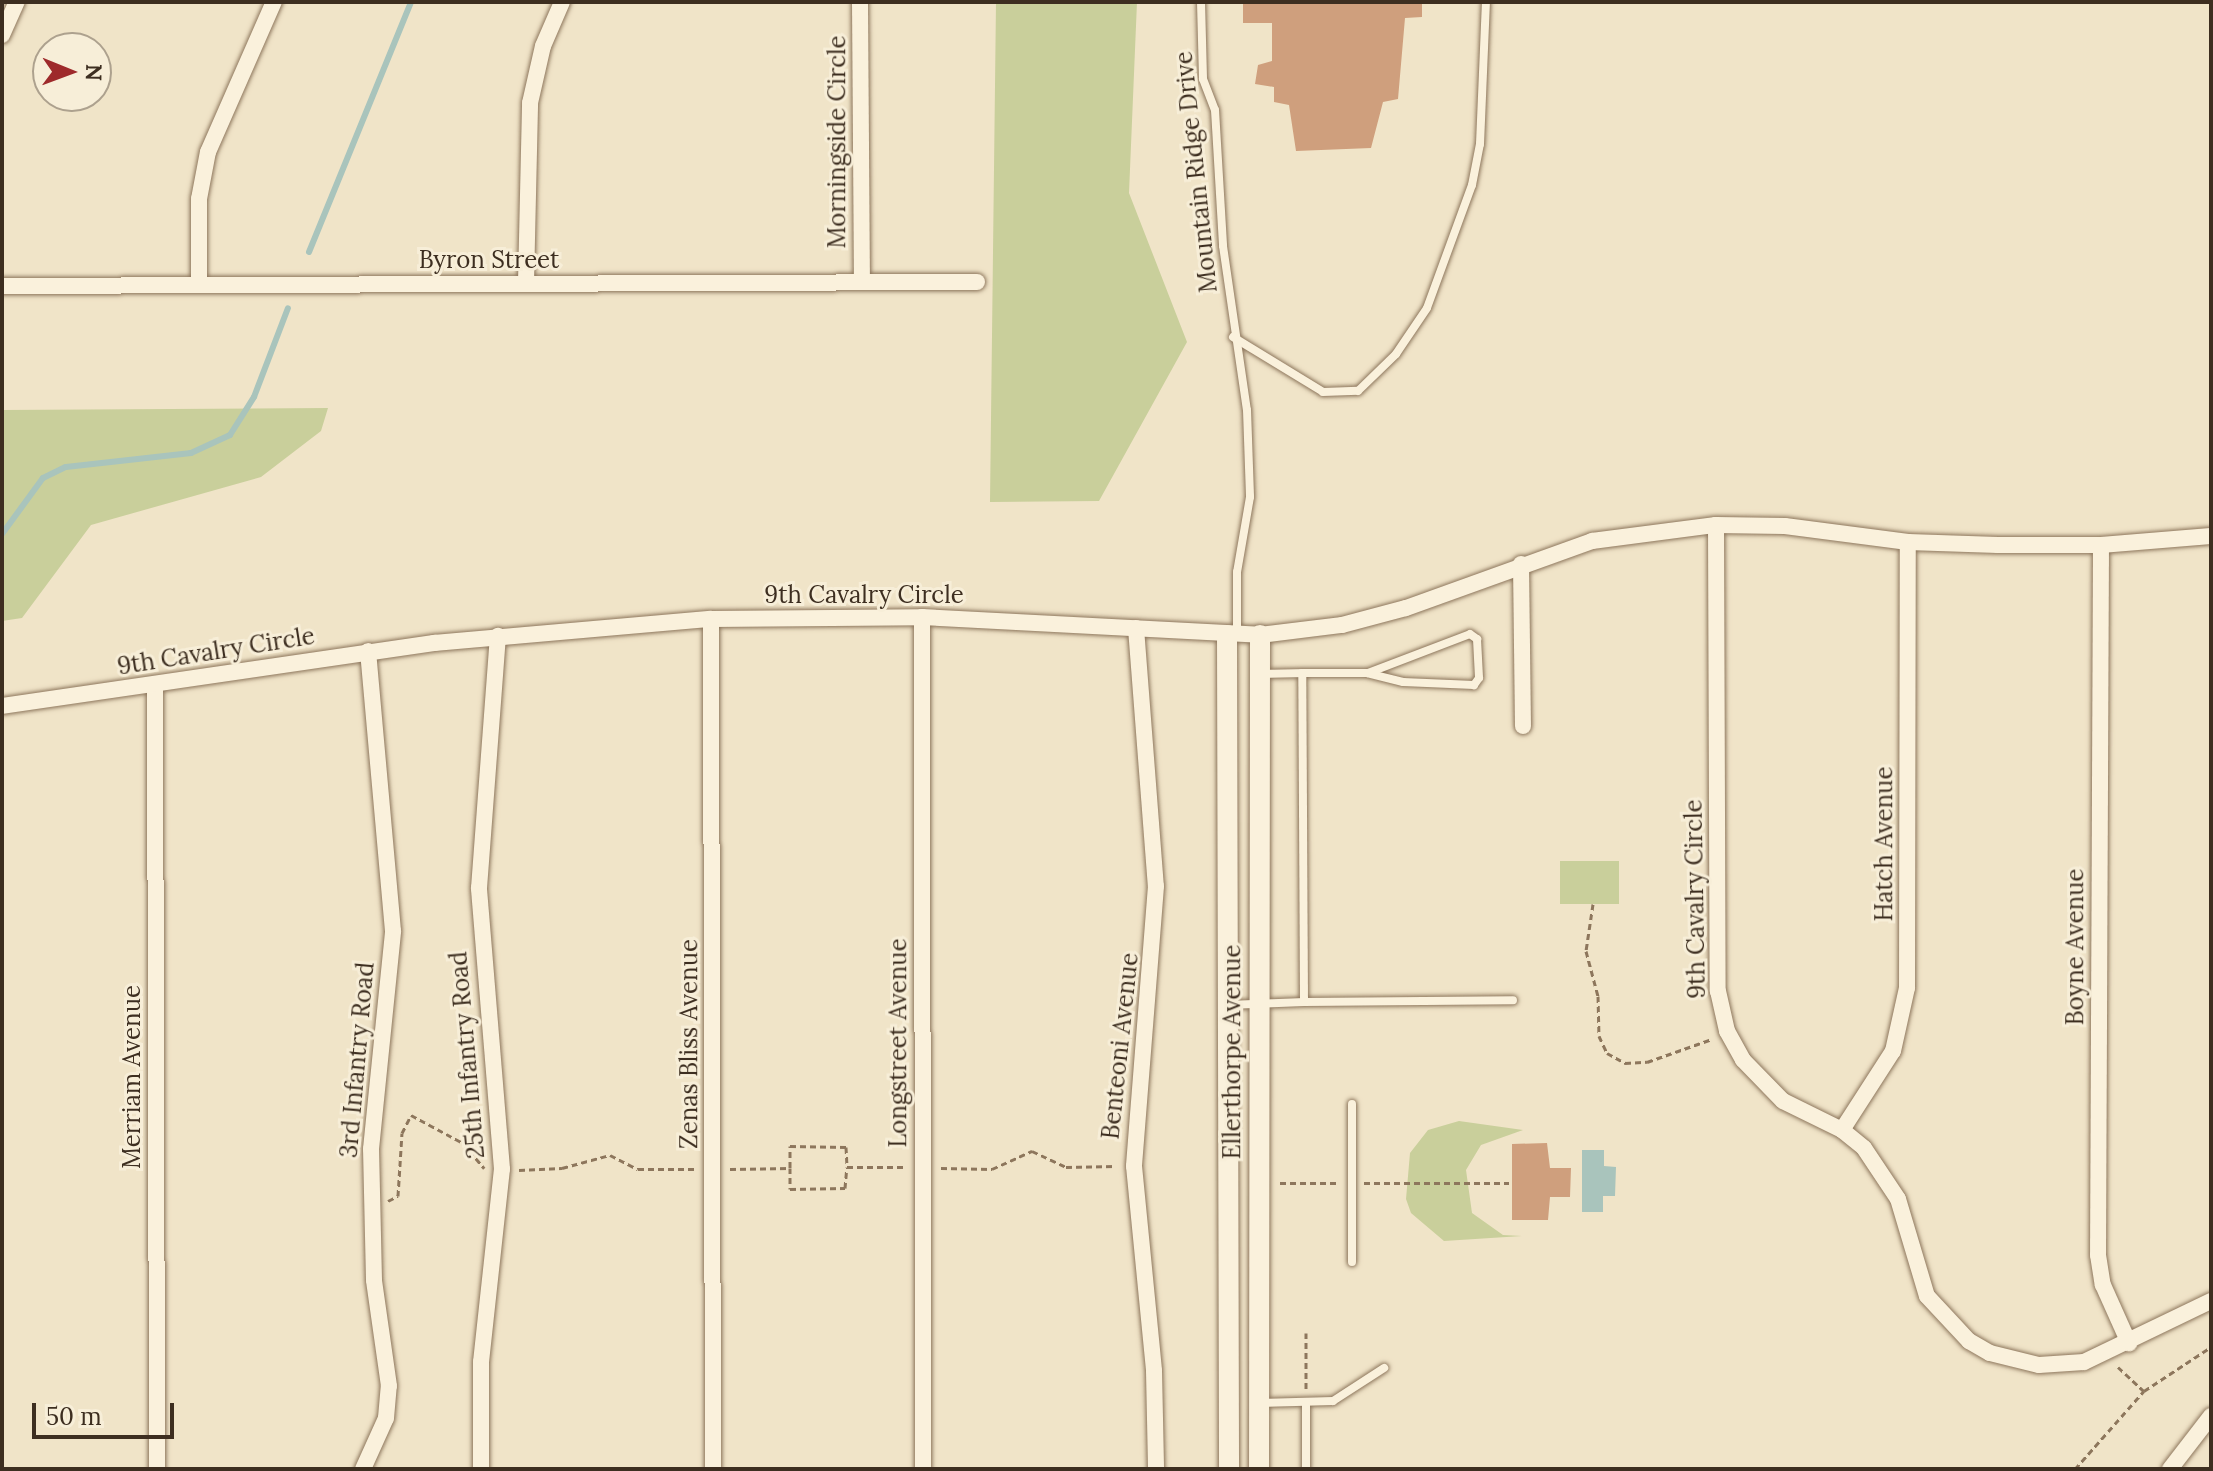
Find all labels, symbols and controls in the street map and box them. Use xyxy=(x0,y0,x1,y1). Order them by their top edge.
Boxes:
north arrow xyxy=(32,32,112,112)
street label: Morningside Circle xyxy=(823,35,851,249)
street label: Mountain Ridge Drive xyxy=(1169,50,1223,294)
text: N xyxy=(80,64,108,81)
street label: Byron Street xyxy=(419,246,559,274)
street label: 9th Cavalry Circle xyxy=(764,581,964,609)
street label: 9th Cavalry Circle xyxy=(115,621,317,681)
street label: Hatch Avenue xyxy=(1870,767,1898,921)
street label: 9th Cavalry Circle xyxy=(1679,799,1711,999)
street label: Boyne Avenue xyxy=(2061,869,2089,1025)
street label: Longstreet Avenue xyxy=(884,938,912,1148)
street label: Zenas Bliss Avenue xyxy=(675,939,703,1149)
street label: Ellerthorpe Avenue xyxy=(1218,945,1246,1159)
street label: 25th Infantry Road xyxy=(444,950,490,1160)
street label: Benteoni Avenue xyxy=(1096,951,1144,1141)
street label: 3rd Infantry Road xyxy=(334,961,380,1159)
street label: Merriam Avenue xyxy=(118,985,146,1169)
scale bar xyxy=(36,1387,178,1437)
text: 50 m xyxy=(46,1401,102,1432)

